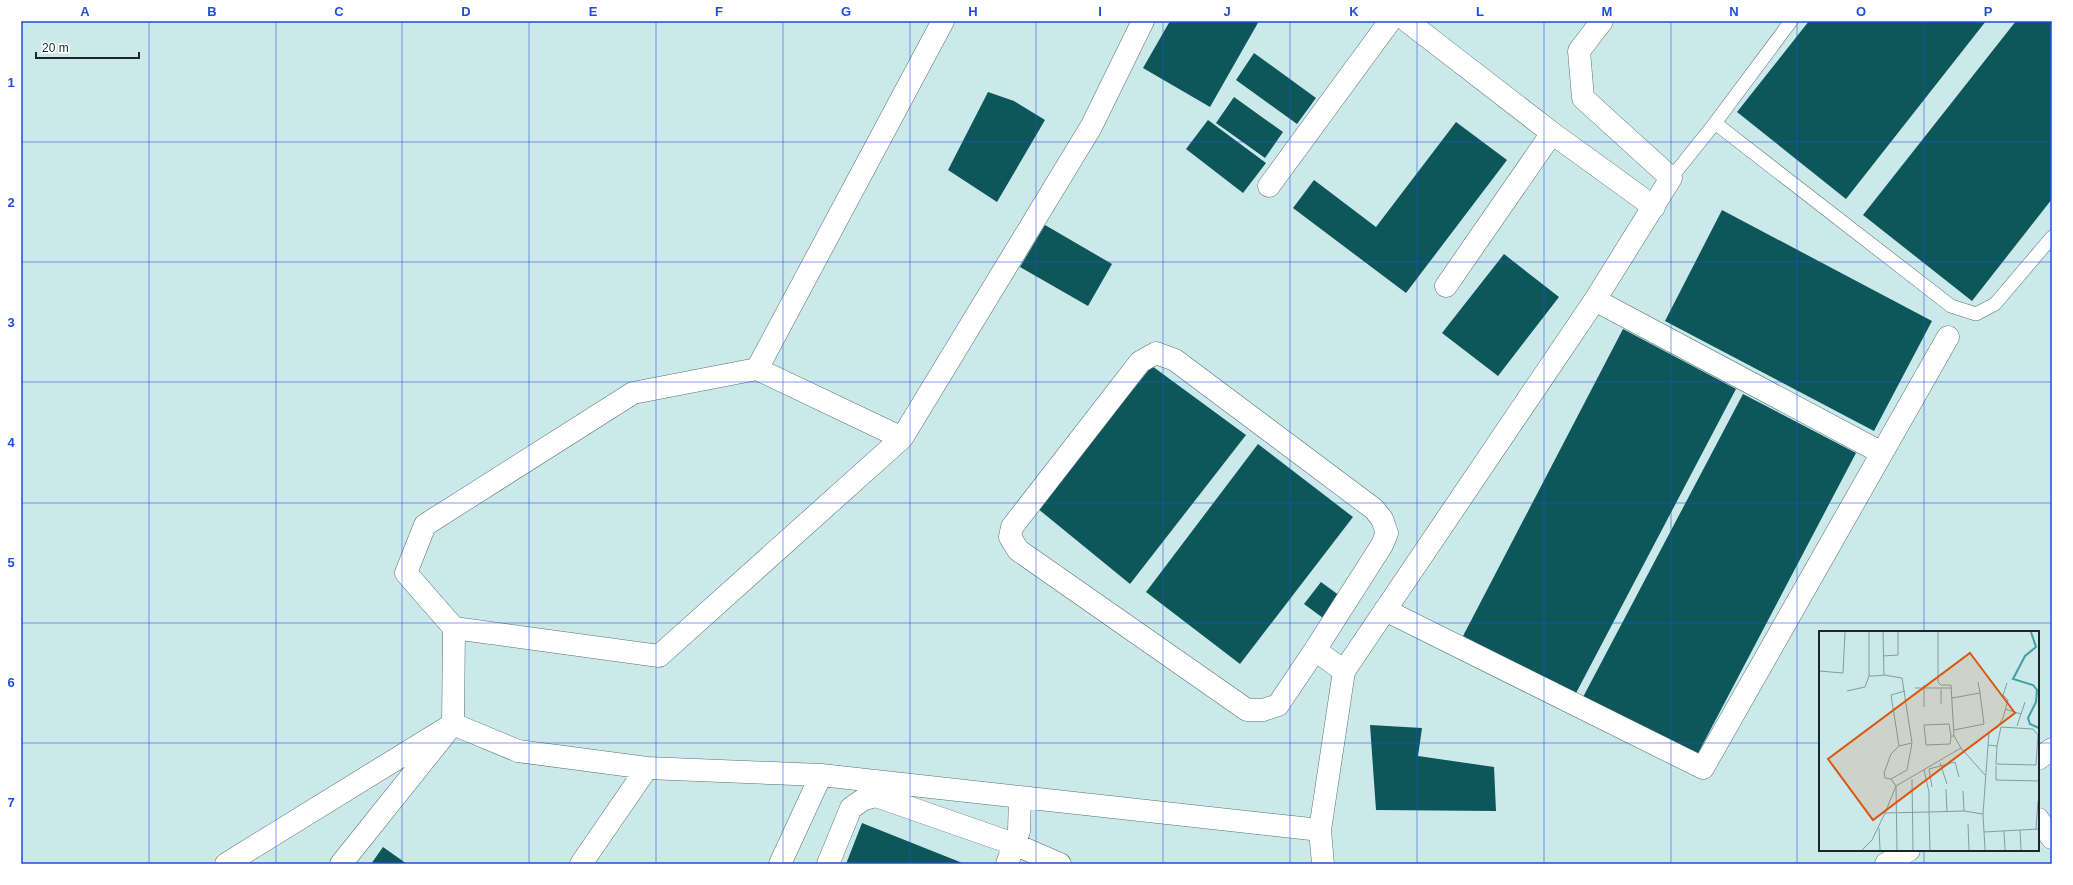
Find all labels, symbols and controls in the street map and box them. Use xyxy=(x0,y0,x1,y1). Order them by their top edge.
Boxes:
text: A xyxy=(80,4,90,19)
text: B xyxy=(207,4,217,19)
text: C xyxy=(334,4,344,19)
text: D xyxy=(461,4,471,19)
text: E xyxy=(589,4,598,19)
text: F xyxy=(715,4,723,19)
text: G xyxy=(841,4,851,19)
text: H xyxy=(968,4,978,19)
text: I xyxy=(1098,4,1102,19)
text: J xyxy=(1223,4,1231,19)
text: K xyxy=(1349,4,1359,19)
text: L xyxy=(1476,4,1484,19)
text: M xyxy=(1602,4,1612,19)
text: N xyxy=(1729,4,1739,19)
text: O xyxy=(1856,4,1866,19)
text: P xyxy=(1984,4,1993,19)
scale bar xyxy=(36,34,139,60)
text: 20 m xyxy=(42,41,69,55)
text: 1 xyxy=(7,75,15,90)
text: 2 xyxy=(7,195,15,210)
text: 3 xyxy=(7,315,15,330)
text: 4 xyxy=(7,435,15,450)
text: 5 xyxy=(7,555,15,570)
inset map xyxy=(1819,631,2039,851)
text: 6 xyxy=(7,675,15,690)
text: 7 xyxy=(7,795,15,810)

